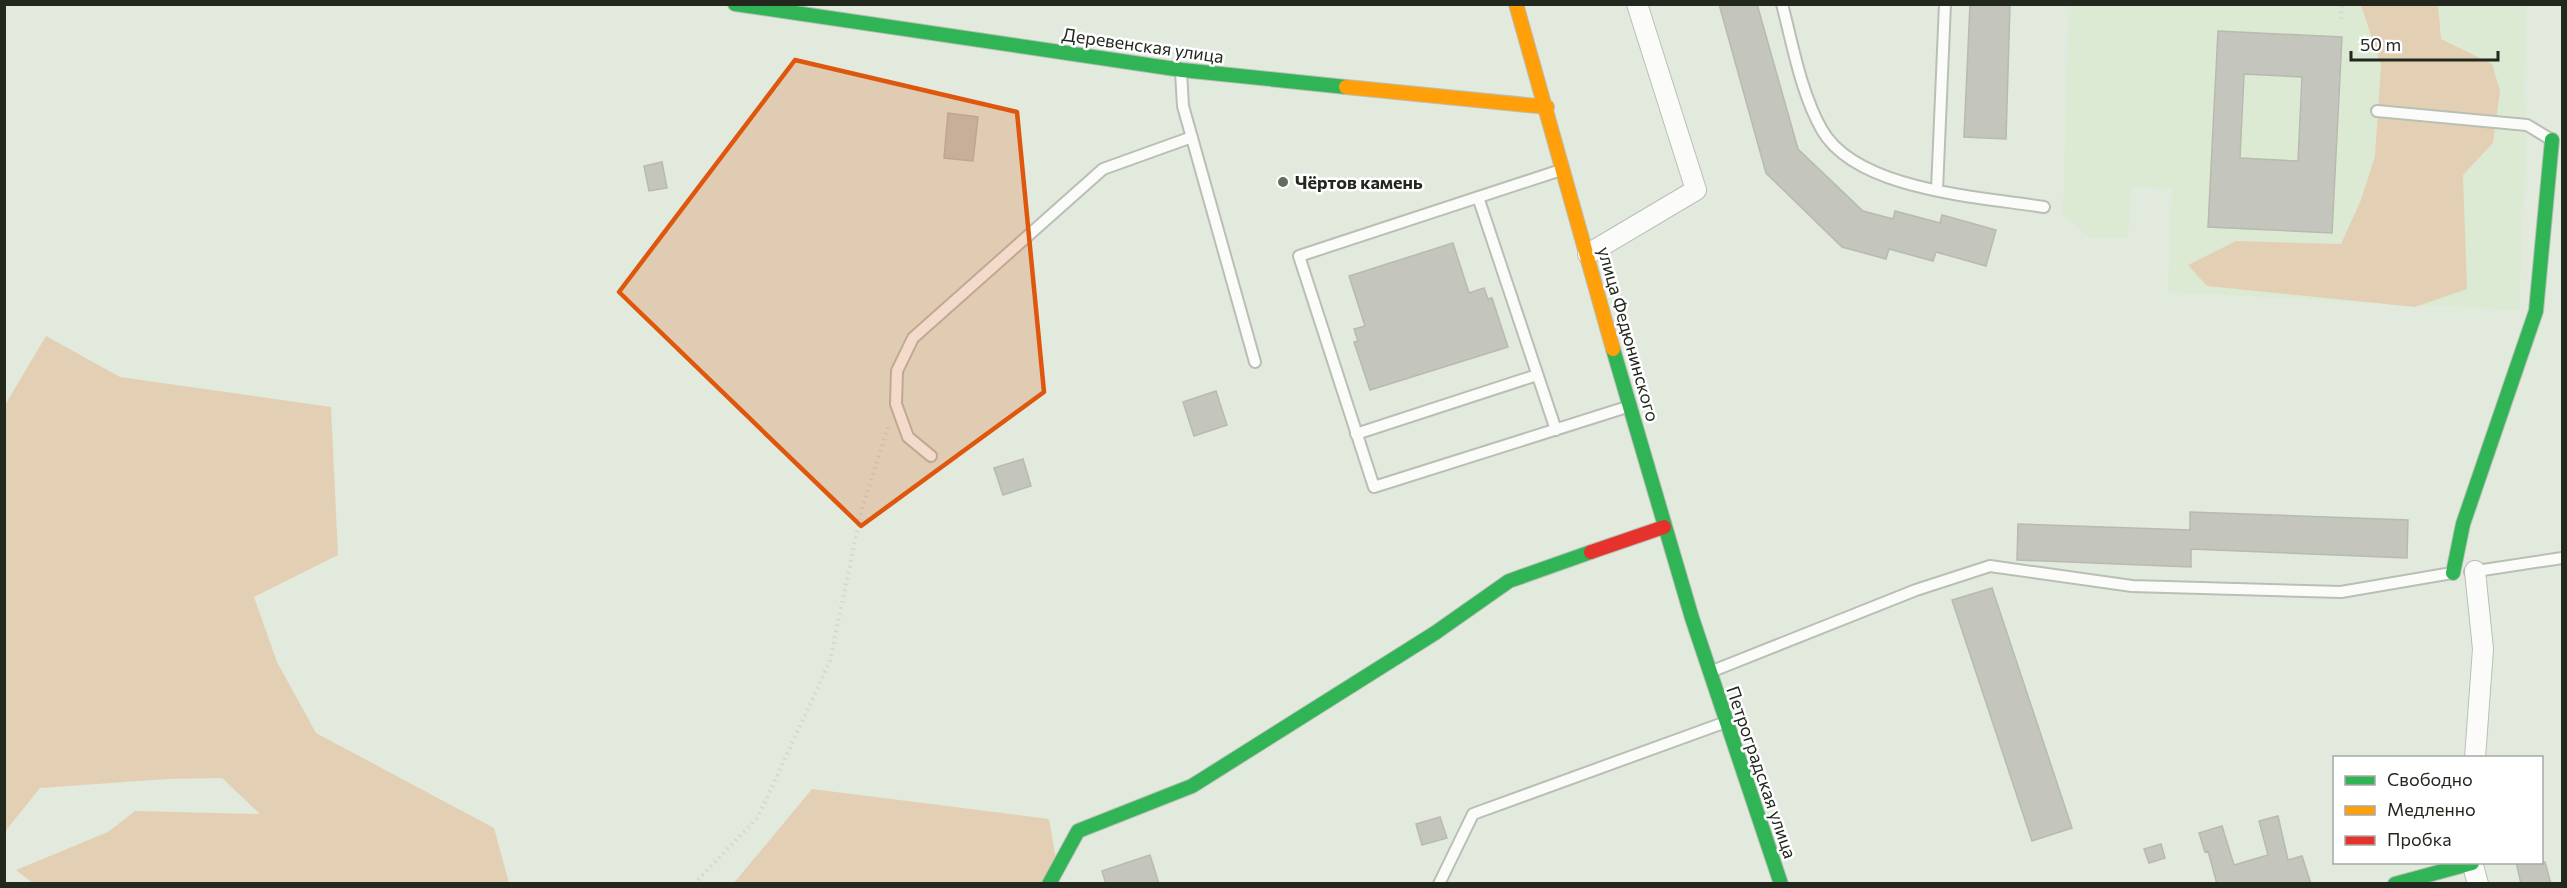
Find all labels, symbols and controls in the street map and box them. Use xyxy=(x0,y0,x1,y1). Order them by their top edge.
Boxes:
street label: Деревенская улица xyxy=(1061,23,1225,67)
scale bar xyxy=(2351,24,2498,62)
text: 50 m xyxy=(2360,33,2401,55)
place label: Чёртов камень xyxy=(1295,171,1423,193)
marker: Чёртов камень xyxy=(1276,175,1290,189)
street label: улица Федюнинского xyxy=(1593,244,1665,424)
street label: Петроградская улица xyxy=(1722,683,1802,861)
legend xyxy=(2333,756,2543,864)
text: Свободно xyxy=(2387,768,2473,790)
text: Медленно xyxy=(2387,798,2476,820)
text: Пробка xyxy=(2387,828,2452,850)

